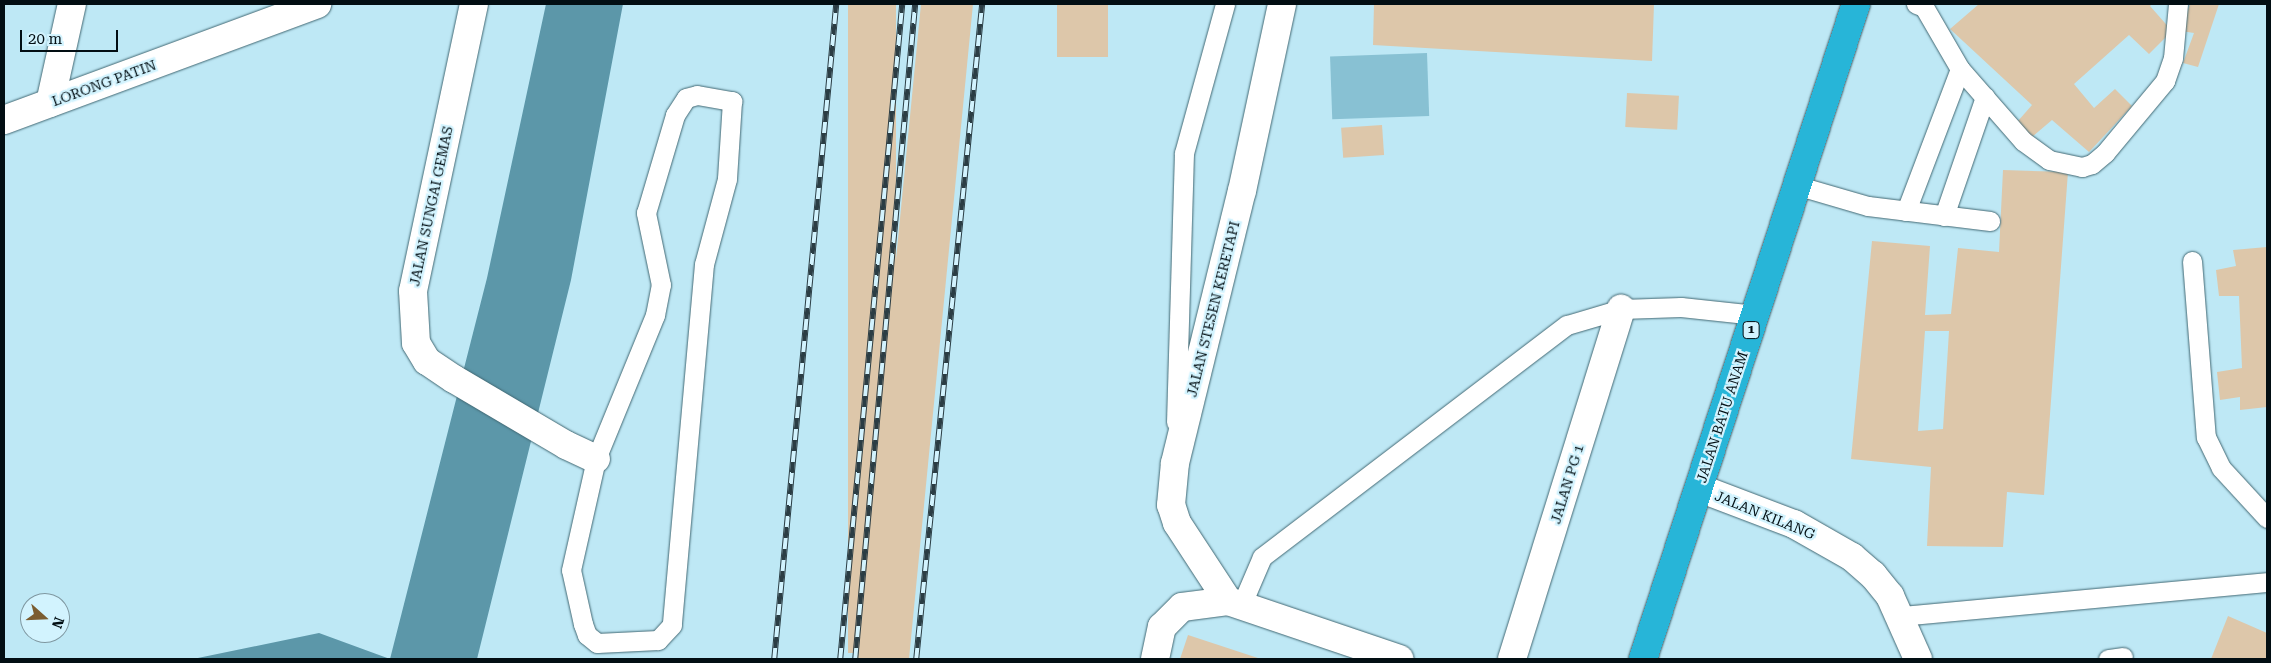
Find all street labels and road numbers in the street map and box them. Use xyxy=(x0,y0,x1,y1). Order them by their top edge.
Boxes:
street label: LORONG PATIN xyxy=(50,56,158,110)
street label: JALAN SUNGAI GEMAS xyxy=(406,124,456,288)
street label: JALAN STESEN KERETAPI xyxy=(1183,219,1243,399)
road number: 1 xyxy=(1742,320,1760,340)
street label: JALAN BATU ANAM xyxy=(1693,349,1751,485)
street label: JALAN PG 1 xyxy=(1547,442,1587,526)
street label: JALAN KILANG xyxy=(1712,487,1818,543)

